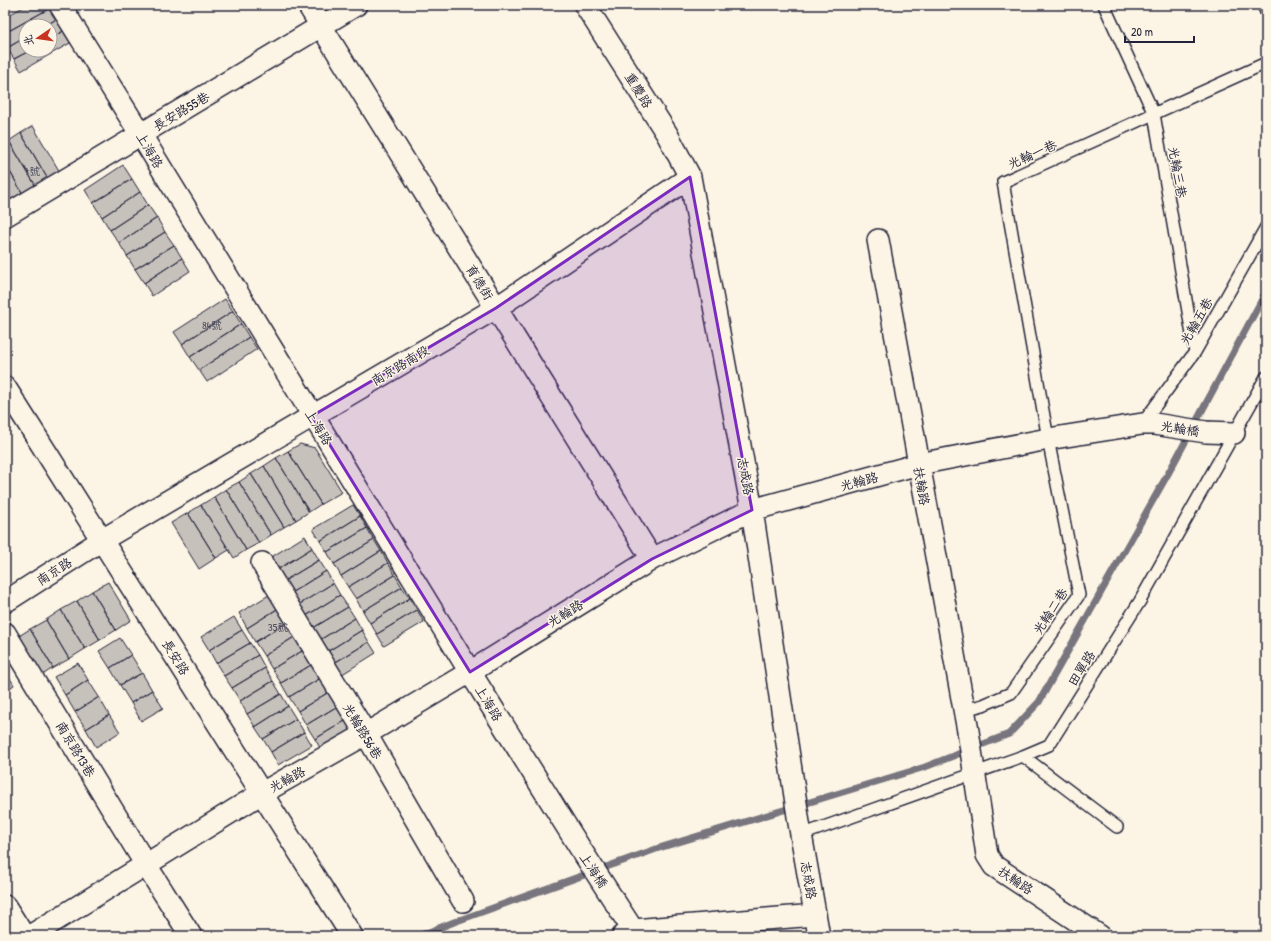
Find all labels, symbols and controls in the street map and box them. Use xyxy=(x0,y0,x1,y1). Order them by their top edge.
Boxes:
north arrow xyxy=(18,18,58,58)
scale bar xyxy=(1125,18,1194,44)
text: 20 m xyxy=(1131,23,1153,40)
text: 北 xyxy=(20,33,36,47)
street label: 重慶路 xyxy=(621,69,657,111)
street label: 長安路55巷 xyxy=(149,87,213,135)
street label: 上海路 xyxy=(132,129,168,171)
street label: 光輪一巷 xyxy=(1005,135,1059,173)
street label: 光輪三巷 xyxy=(1165,145,1191,199)
house number: 7號 xyxy=(24,164,40,178)
street label: 育德街 xyxy=(462,261,498,303)
street label: 光輪五巷 xyxy=(1175,294,1217,348)
house number: 84號 xyxy=(202,318,222,332)
street label: 南京路南段 xyxy=(368,341,432,389)
street label: 上海路 xyxy=(301,406,337,448)
street label: 光輪橋 xyxy=(1159,416,1201,440)
street label: 志成路 xyxy=(733,455,759,497)
street label: 扶輪路 xyxy=(910,465,934,507)
street label: 光輪路 xyxy=(838,467,880,495)
street label: 南京路 xyxy=(33,553,75,589)
street label: 光輪二巷 xyxy=(1028,584,1072,638)
street label: 光輪路 xyxy=(544,595,586,631)
house number: 35號 xyxy=(268,620,288,634)
street label: 長安路 xyxy=(158,636,194,678)
street label: 田單路 xyxy=(1063,647,1099,689)
street label: 上海路 xyxy=(471,682,507,724)
street label: 光輪路56巷 xyxy=(339,699,387,763)
street label: 南京路13巷 xyxy=(52,718,100,780)
street label: 光輪路 xyxy=(266,762,308,796)
street label: 上海橋 xyxy=(576,849,612,891)
street label: 志成路 xyxy=(797,859,821,901)
street label: 扶輪路 xyxy=(995,862,1037,898)

